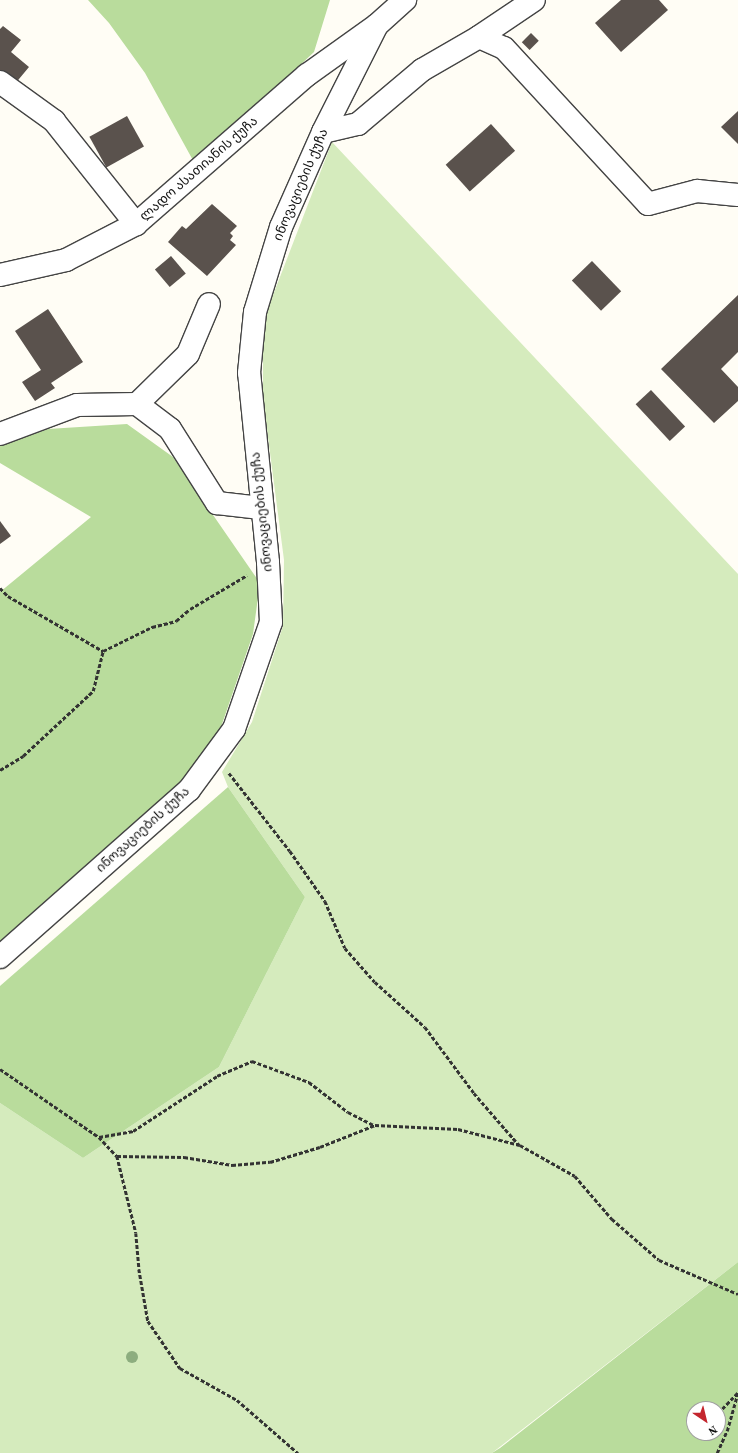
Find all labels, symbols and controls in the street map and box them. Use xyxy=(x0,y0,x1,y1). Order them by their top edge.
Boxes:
street label: ლადო ასათიანის ქუჩა xyxy=(137,114,261,224)
street label: ინოვაციების ქუჩა xyxy=(270,127,332,243)
street label: ინოვაციების ქუჩა xyxy=(248,451,276,573)
street label: ინოვაციების ქუჩა xyxy=(93,784,193,876)
north arrow xyxy=(686,1401,726,1441)
text: N xyxy=(705,1422,720,1439)

